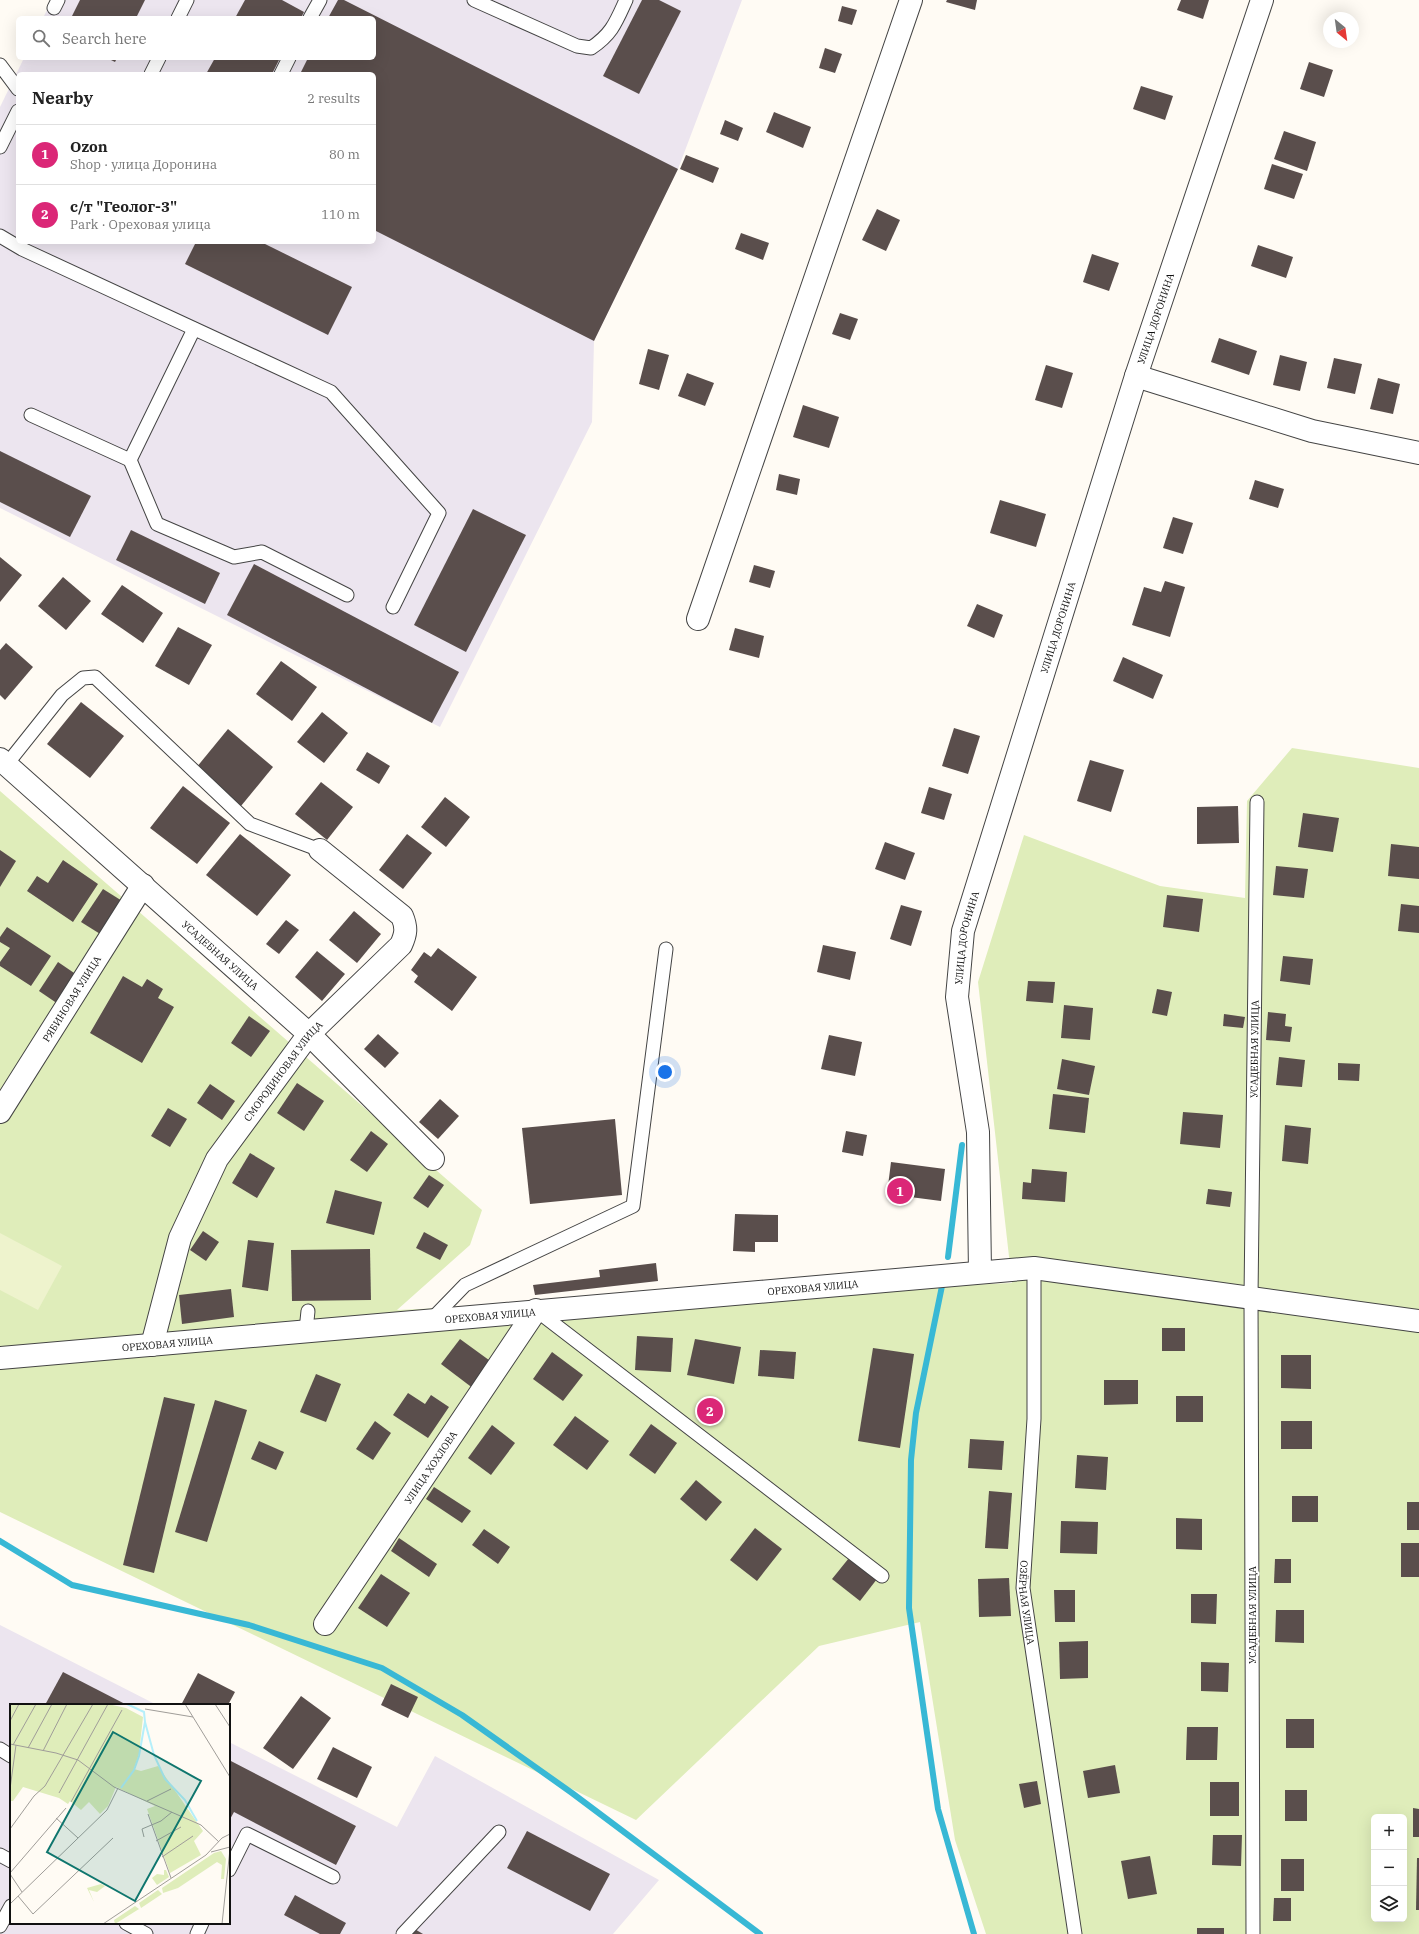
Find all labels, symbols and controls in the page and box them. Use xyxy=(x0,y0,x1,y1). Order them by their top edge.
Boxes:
north arrow xyxy=(1323,12,1359,48)
search box xyxy=(16,16,376,60)
icon: search xyxy=(30,27,52,49)
text: Search here xyxy=(62,29,147,48)
text: Nearby xyxy=(32,87,93,109)
text: 2 results xyxy=(307,90,360,107)
text: Ozon xyxy=(70,137,108,156)
text: 1 xyxy=(41,146,49,163)
text: 80 m xyxy=(329,146,360,163)
text: Shop · улица Доронина xyxy=(70,156,217,173)
text: с/т "Геолог-3" xyxy=(70,197,177,216)
text: 2 xyxy=(41,206,49,223)
text: 110 m xyxy=(321,206,360,223)
text: Park · Ореховая улица xyxy=(70,216,211,233)
street label: УЛИЦА ДОРОНИНА xyxy=(1134,271,1177,366)
street label: УЛИЦА ДОРОНИНА xyxy=(1037,580,1078,675)
street label: УЛИЦА ДОРОНИНА xyxy=(952,889,982,985)
street label: УСАДЕБНАЯ УЛИЦА xyxy=(179,918,261,993)
street label: РЯБИНОВАЯ УЛИЦА xyxy=(39,953,104,1044)
street label: УСАДЕБНАЯ УЛИЦА xyxy=(1247,1000,1261,1098)
street label: СМОРОДИНОВАЯ УЛИЦА xyxy=(241,1018,325,1124)
your location xyxy=(655,1062,675,1082)
pin: 1 xyxy=(887,1176,913,1206)
street label: ОРЕХОВАЯ УЛИЦА xyxy=(767,1277,859,1298)
street label: ОРЕХОВАЯ УЛИЦА xyxy=(444,1305,536,1326)
street label: ОРЕХОВАЯ УЛИЦА xyxy=(121,1333,213,1354)
pin: 2 xyxy=(697,1396,723,1426)
street label: УЛИЦА ХОХЛОВА xyxy=(401,1428,460,1506)
street label: ОЗЁРНАЯ УЛИЦА xyxy=(1016,1560,1038,1646)
street label: УСАДЕБНАЯ УЛИЦА xyxy=(1246,1566,1259,1664)
inset map xyxy=(10,1704,230,1924)
map controls xyxy=(1371,1814,1407,1922)
button: + xyxy=(1371,1814,1407,1850)
button: − xyxy=(1371,1850,1407,1886)
button: layers xyxy=(1371,1886,1407,1922)

